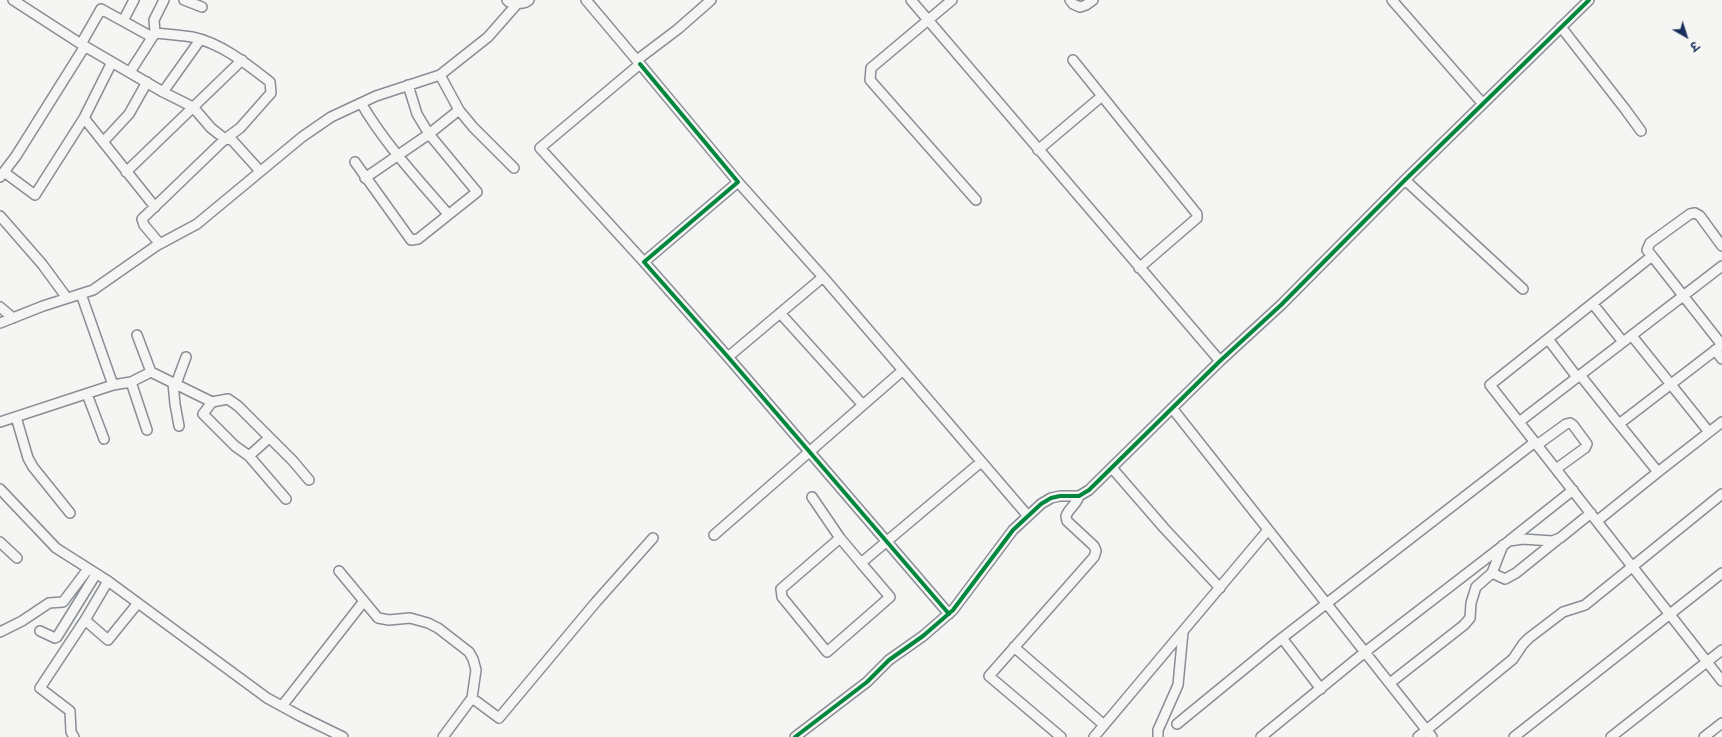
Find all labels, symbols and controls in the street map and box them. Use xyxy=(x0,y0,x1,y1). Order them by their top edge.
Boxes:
north arrow xyxy=(1666,16,1706,56)
text: उ xyxy=(1685,36,1703,55)

